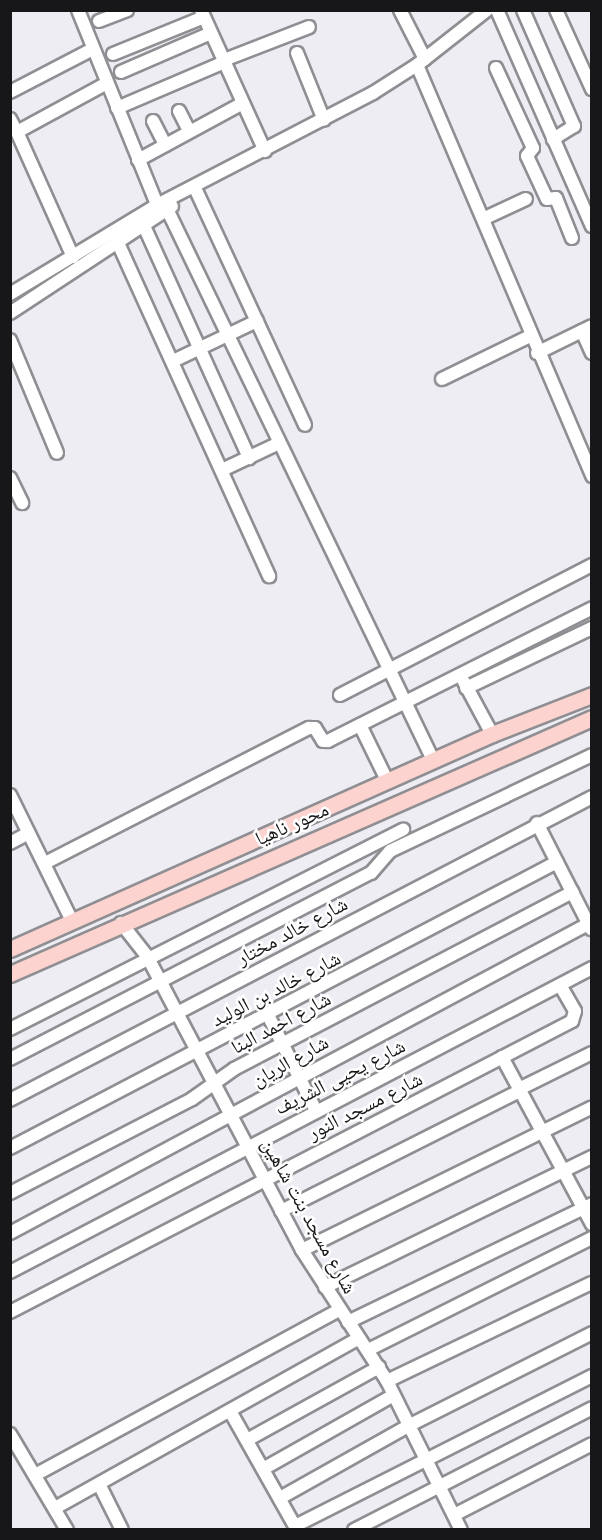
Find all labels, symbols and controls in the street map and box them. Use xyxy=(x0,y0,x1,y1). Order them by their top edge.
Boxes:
street label: محور ناهيا xyxy=(252,797,332,851)
street label: شارع خالد مختار xyxy=(232,892,352,970)
street label: شارع خالد بن الوليد xyxy=(207,946,345,1032)
street label: شارع احمد البنا xyxy=(227,987,335,1059)
street label: شارع الريان xyxy=(247,1030,333,1092)
street label: شارع يحيى الشريف xyxy=(271,1034,409,1120)
street label: شارع مسجد النور xyxy=(304,1067,426,1145)
street label: شارع مسجد بنت شاهين xyxy=(256,1134,362,1298)

